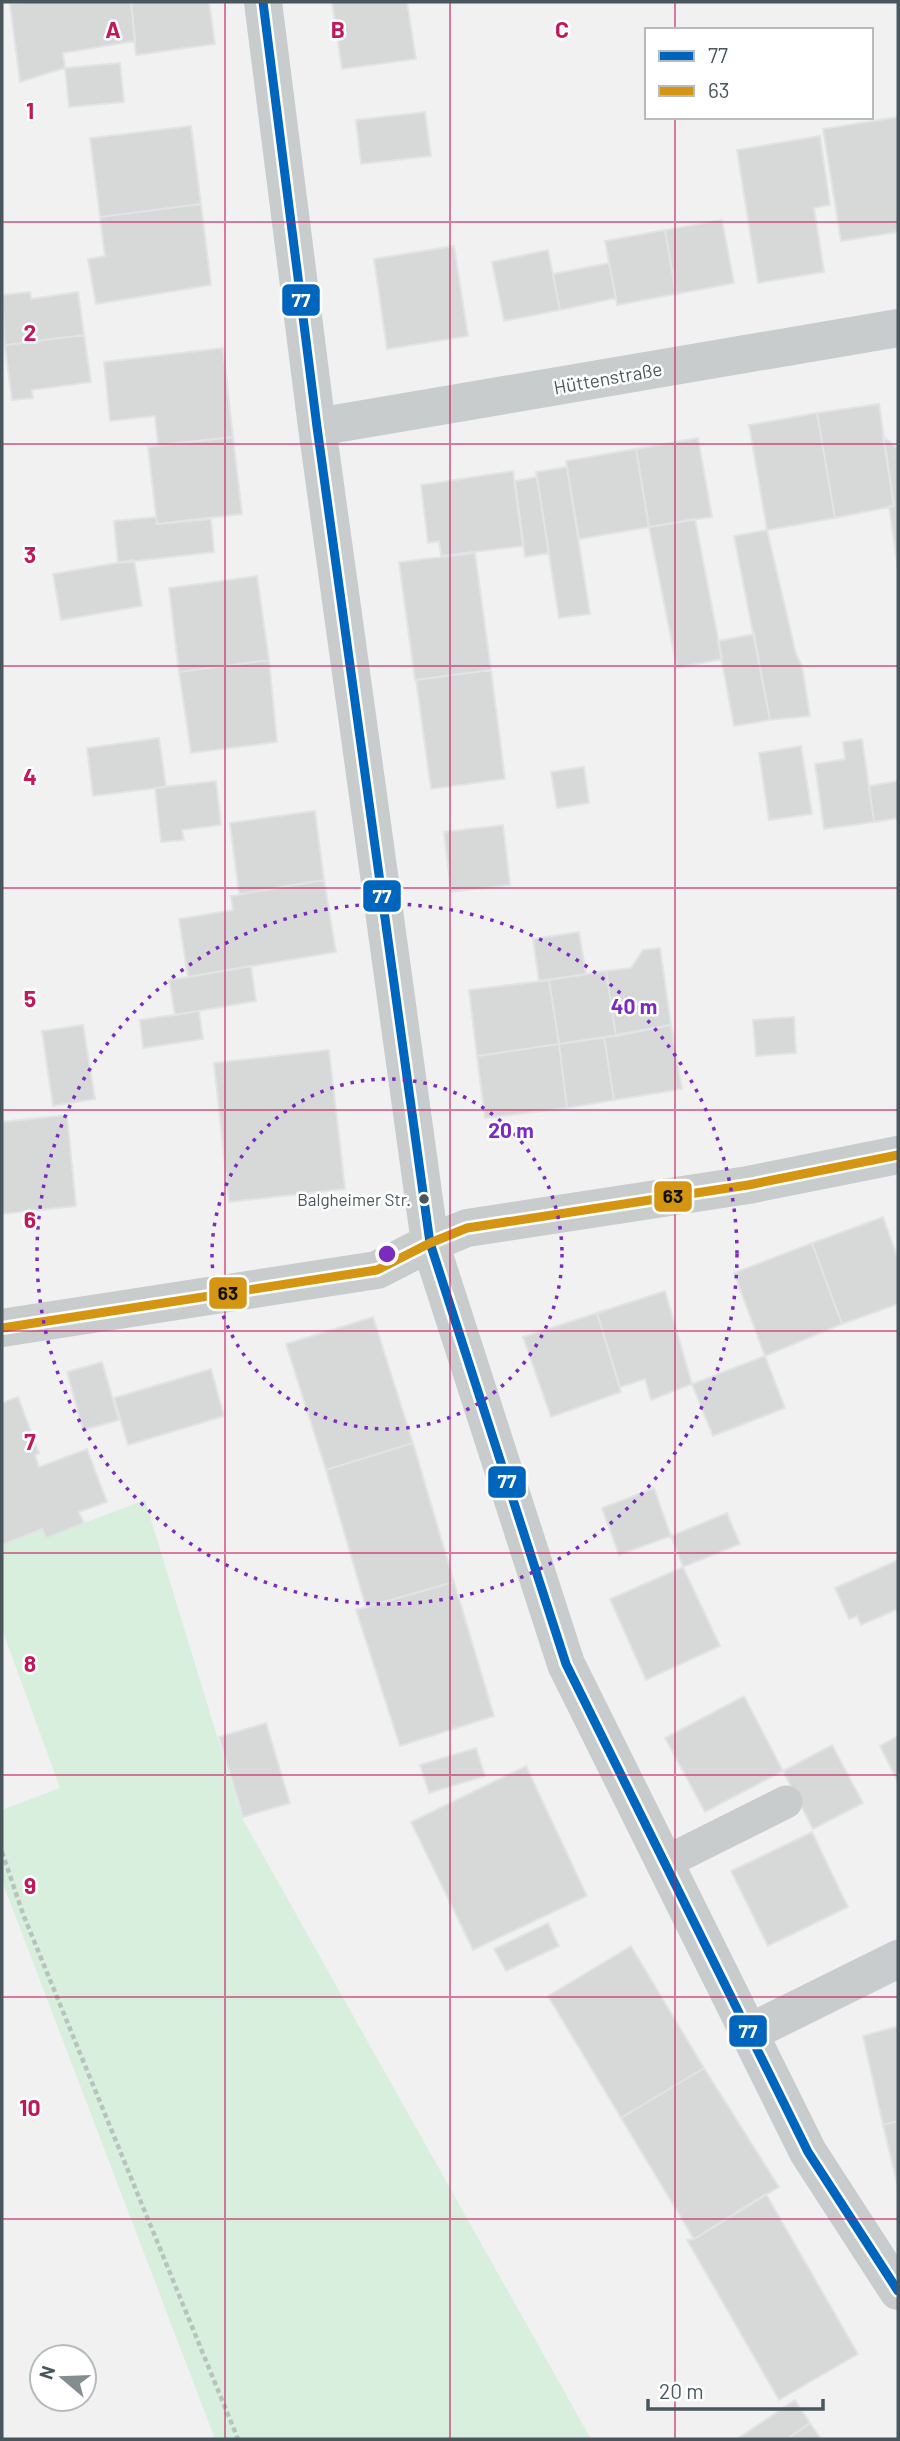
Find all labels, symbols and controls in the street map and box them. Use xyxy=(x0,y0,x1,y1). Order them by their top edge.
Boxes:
text: A xyxy=(105,15,121,43)
text: B xyxy=(331,15,345,43)
text: C xyxy=(555,15,569,43)
legend xyxy=(645,28,872,119)
text: 77 xyxy=(708,42,728,67)
text: 63 xyxy=(708,77,730,102)
text: 1 xyxy=(26,96,34,124)
line badge: 77 xyxy=(281,283,321,317)
text: 77 xyxy=(292,288,311,311)
text: 2 xyxy=(24,318,36,346)
street label: Hüttenstraße xyxy=(552,357,664,398)
text: 3 xyxy=(24,540,36,568)
text: 4 xyxy=(23,762,37,790)
line badge: 77 xyxy=(362,879,402,913)
text: 77 xyxy=(373,884,392,907)
text: 5 xyxy=(24,984,36,1012)
text: 40 m xyxy=(611,993,657,1018)
text: 20 m xyxy=(488,1117,534,1142)
line badge: 63 xyxy=(653,1180,693,1213)
text: 63 xyxy=(663,1184,683,1207)
place label: Balgheimer Str. xyxy=(297,1189,411,1209)
marker: Balgheimer Str. xyxy=(417,1192,431,1206)
text: 6 xyxy=(24,1205,36,1233)
centre of rings xyxy=(375,1242,399,1266)
line badge: 63 xyxy=(208,1276,248,1310)
text: 63 xyxy=(218,1281,238,1304)
text: 7 xyxy=(24,1427,36,1455)
line badge: 77 xyxy=(487,1465,527,1499)
text: 77 xyxy=(498,1469,517,1492)
text: 8 xyxy=(24,1649,36,1677)
text: 9 xyxy=(24,1871,36,1899)
line badge: 77 xyxy=(728,2014,768,2048)
text: 77 xyxy=(739,2019,758,2042)
text: 10 xyxy=(19,2093,41,2121)
north arrow xyxy=(28,2343,98,2413)
text: N xyxy=(34,2363,59,2382)
scale bar xyxy=(648,2368,823,2412)
text: 20 m xyxy=(659,2378,704,2403)

